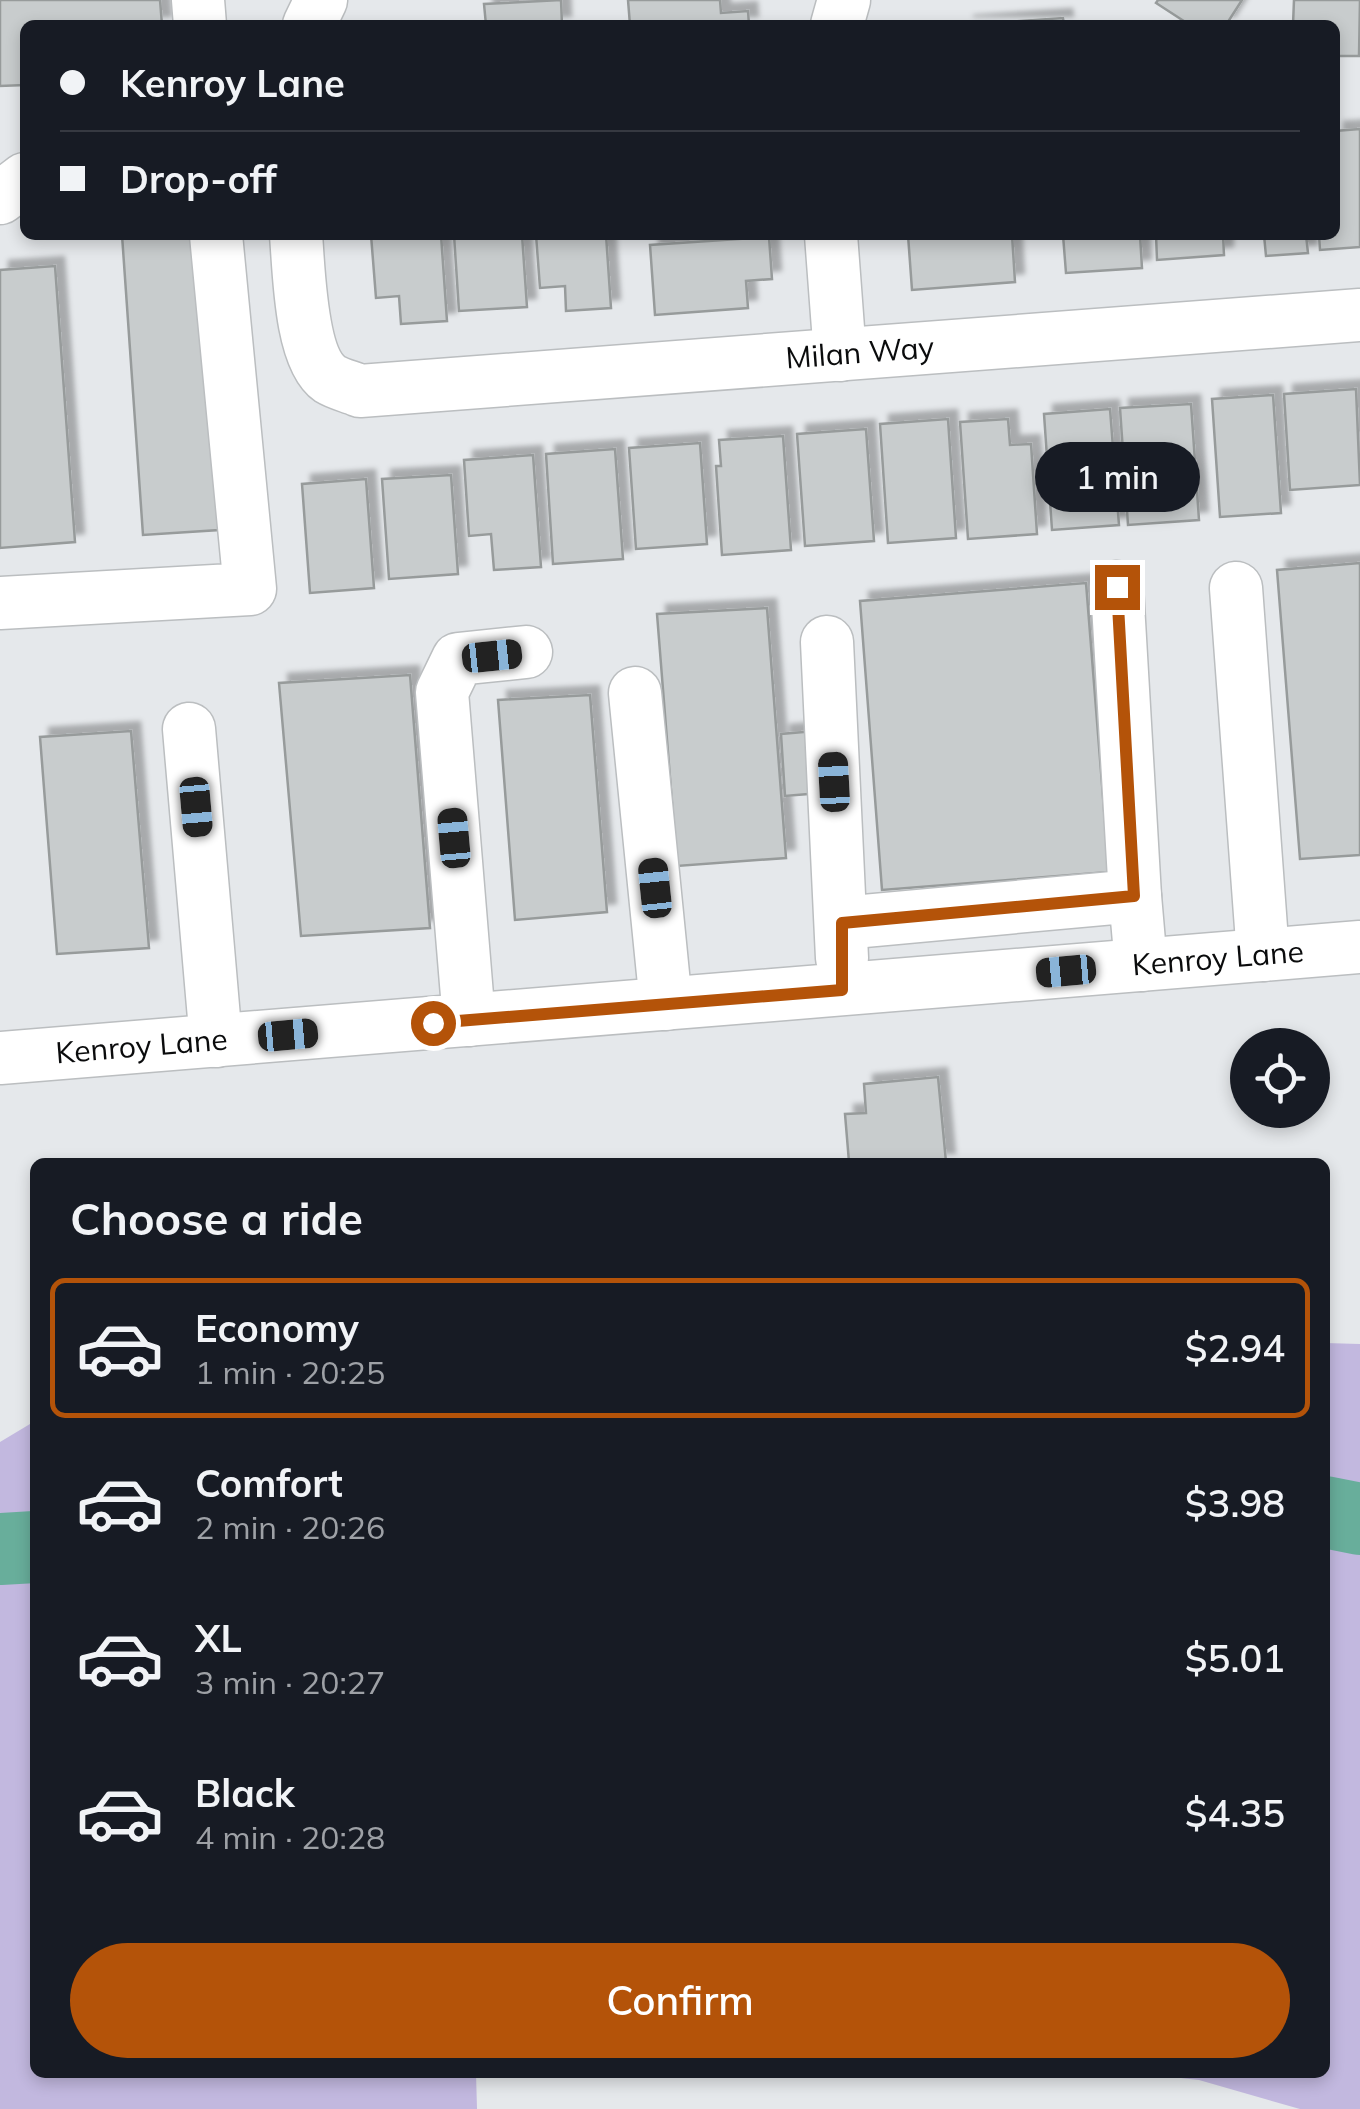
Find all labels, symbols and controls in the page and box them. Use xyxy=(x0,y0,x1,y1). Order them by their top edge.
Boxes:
text: Kenroy Lane xyxy=(120,59,345,107)
text: Drop-off xyxy=(120,155,277,203)
street label: Milan Way xyxy=(784,327,936,377)
callout: 1 min xyxy=(1034,442,1200,512)
text: 1 min xyxy=(1076,457,1159,497)
route end xyxy=(1095,565,1140,610)
car xyxy=(461,638,523,674)
car xyxy=(817,751,851,813)
car xyxy=(178,776,214,838)
car xyxy=(436,807,472,869)
car xyxy=(637,857,673,919)
street label: Kenroy Lane xyxy=(1130,932,1305,984)
car xyxy=(1035,953,1097,989)
route start xyxy=(411,1001,456,1046)
car xyxy=(257,1017,319,1053)
street label: Kenroy Lane xyxy=(54,1020,229,1071)
map controls xyxy=(1230,1028,1330,1128)
button: locate xyxy=(1230,1028,1330,1128)
text: Choose a ride xyxy=(70,1190,363,1246)
icon: car xyxy=(75,1303,165,1393)
text: Economy xyxy=(195,1304,359,1352)
text: $2.94 xyxy=(1185,1324,1285,1372)
text: 1 min · 20:25 xyxy=(195,1352,385,1392)
icon: car xyxy=(75,1458,165,1548)
text: Comfort xyxy=(195,1459,343,1507)
text: $3.98 xyxy=(1185,1479,1285,1527)
text: 2 min · 20:26 xyxy=(195,1507,385,1547)
icon: car xyxy=(75,1613,165,1703)
text: XL xyxy=(195,1614,242,1662)
text: $5.01 xyxy=(1185,1634,1285,1682)
text: 3 min · 20:27 xyxy=(195,1662,385,1702)
icon: car xyxy=(75,1768,165,1858)
text: Black xyxy=(195,1769,295,1817)
text: $4.35 xyxy=(1185,1789,1285,1837)
text: 4 min · 20:28 xyxy=(195,1817,385,1857)
button: Confirm xyxy=(70,1943,1290,2058)

